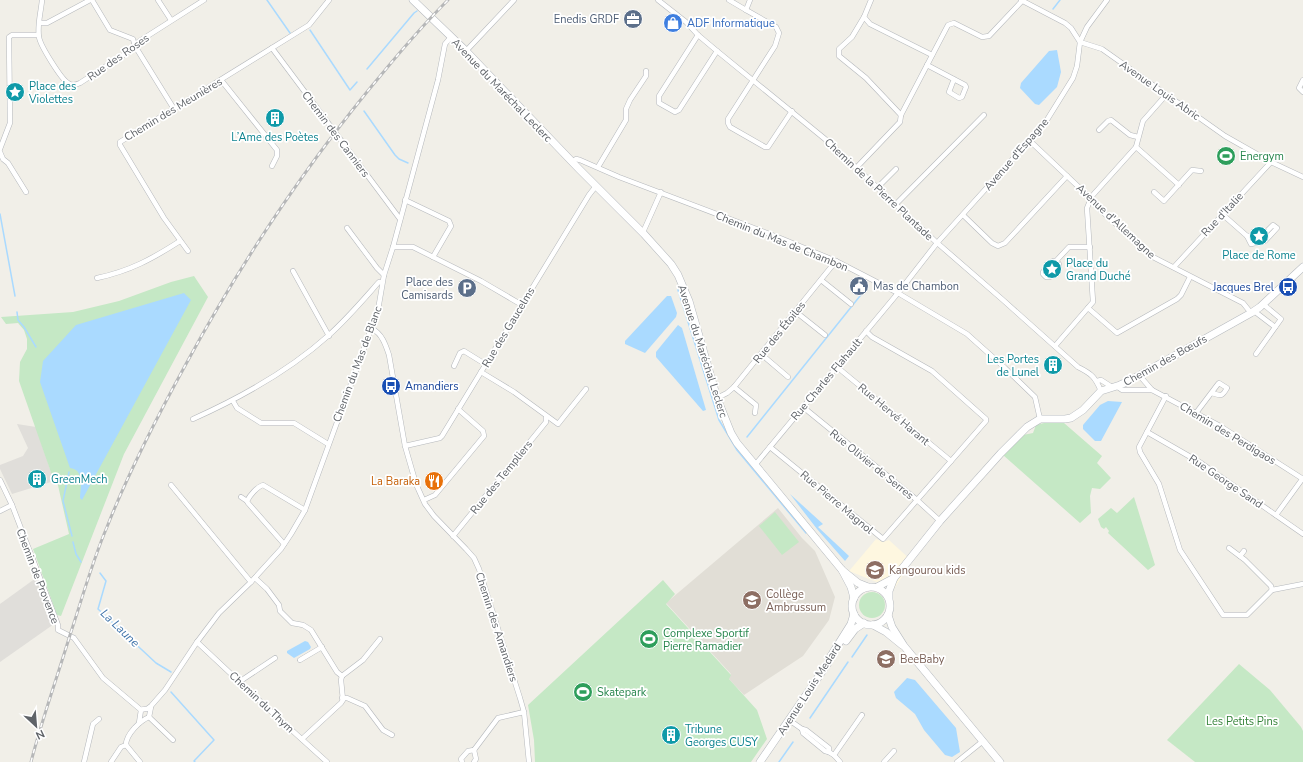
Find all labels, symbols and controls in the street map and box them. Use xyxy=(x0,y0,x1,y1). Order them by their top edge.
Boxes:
office icon: Enedis GRDF xyxy=(622,8,644,30)
place label: Enedis GRDF xyxy=(554,12,619,27)
shop icon: ADF Informatique xyxy=(662,12,684,34)
place label: ADF Informatique xyxy=(687,16,775,31)
street label: Rue des Roses xyxy=(84,31,152,84)
street label: Avenue du Maréchal Leclerc xyxy=(448,35,555,145)
street label: Avenue Louis Abric xyxy=(1116,57,1203,124)
street label: Chemin des Meunières xyxy=(121,74,225,145)
place label: Place des Violettes xyxy=(28,79,76,107)
place icon: Place des Violettes xyxy=(4,81,26,103)
street label: Chemin des Canniers xyxy=(298,88,373,180)
building icon: L’Ame des Poètes xyxy=(264,107,286,129)
street label: Avenue d'Espagne xyxy=(981,115,1052,194)
place label: L’Ame des Poètes xyxy=(231,130,319,145)
street label: Chemin de la Pierre Plantade xyxy=(821,135,936,244)
sports icon: Energym xyxy=(1215,145,1237,167)
place label: Energym xyxy=(1240,149,1284,164)
street label: Avenue d'Allemagne xyxy=(1073,181,1159,262)
street label: Rue d'Italie xyxy=(1198,189,1247,240)
street label: Chemin du Mas de Chambon xyxy=(713,208,850,275)
place icon: Place de Rome xyxy=(1248,225,1270,247)
place label: Place de Rome xyxy=(1222,248,1296,263)
place label: Place du Grand Duché xyxy=(1066,256,1131,284)
place icon: Place du Grand Duché xyxy=(1041,258,1063,280)
place label: Place des Camisards xyxy=(401,275,453,303)
public building icon: Mas de Chambon xyxy=(848,275,870,297)
bus stop icon: Jacques Brel xyxy=(1277,276,1299,298)
parking icon: Place des Camisards xyxy=(456,277,478,299)
place label: Mas de Chambon xyxy=(873,279,959,294)
place label: Jacques Brel xyxy=(1212,280,1275,295)
street label: Avenue du Maréchal Leclerc xyxy=(674,283,731,419)
street label: Rue des Gaucelms xyxy=(478,284,538,370)
street label: Rue des Étoiles xyxy=(749,298,809,366)
street label: Chemin du Mas de Blanc xyxy=(330,304,385,424)
street label: Chemin des Bœufs xyxy=(1121,331,1210,390)
street label: Rue Charles Flahault xyxy=(787,335,865,424)
place label: Les Portes de Lunel xyxy=(987,352,1040,380)
building icon: Les Portes de Lunel xyxy=(1042,354,1064,376)
bus stop icon: Amandiers xyxy=(380,375,402,397)
place label: Amandiers xyxy=(405,379,459,394)
street label: Rue Hervé Harant xyxy=(855,380,933,449)
street label: Chemin des Perdigaos xyxy=(1177,399,1279,468)
street label: Rue Olivier de Serres xyxy=(827,426,917,503)
street label: Rue des Templiers xyxy=(467,437,536,517)
street label: Rue George Sand xyxy=(1186,451,1266,512)
street label: Rue Pierre Magnol xyxy=(797,467,877,538)
building icon: GreenMech xyxy=(26,468,48,490)
restaurant icon: La Baraka xyxy=(423,470,445,492)
place label: GreenMech xyxy=(51,472,107,487)
place label: La Baraka xyxy=(371,474,420,489)
street label: Chemin de Provence xyxy=(12,526,63,626)
school or university icon: Kangourou kids xyxy=(864,559,886,581)
place label: Kangourou kids xyxy=(889,563,965,578)
street label: Chemin des Amandiers xyxy=(472,570,521,684)
place label: Collège Ambrussum xyxy=(766,587,826,615)
school or university icon: Collège Ambrussum xyxy=(741,589,763,611)
water label: La Laune xyxy=(97,605,144,651)
place label: Complexe Sportif Pierre Ramadier xyxy=(663,626,749,654)
sports icon: Complexe Sportif Pierre Ramadier xyxy=(638,628,660,650)
street label: Avenue Louis Medard xyxy=(774,640,845,738)
school or university icon: BeeBaby xyxy=(875,648,897,670)
place label: BeeBaby xyxy=(900,652,945,667)
street label: Chemin du Thym xyxy=(226,668,297,736)
sports icon: Skatepark xyxy=(572,681,594,703)
place label: Skatepark xyxy=(597,685,647,700)
north arrow xyxy=(16,706,56,746)
park label: Les Petits Pins xyxy=(1206,714,1278,729)
place label: Tribune Georges CUSY xyxy=(685,722,758,750)
building icon: Tribune Georges CUSY xyxy=(660,724,682,746)
text: N xyxy=(33,726,47,743)

